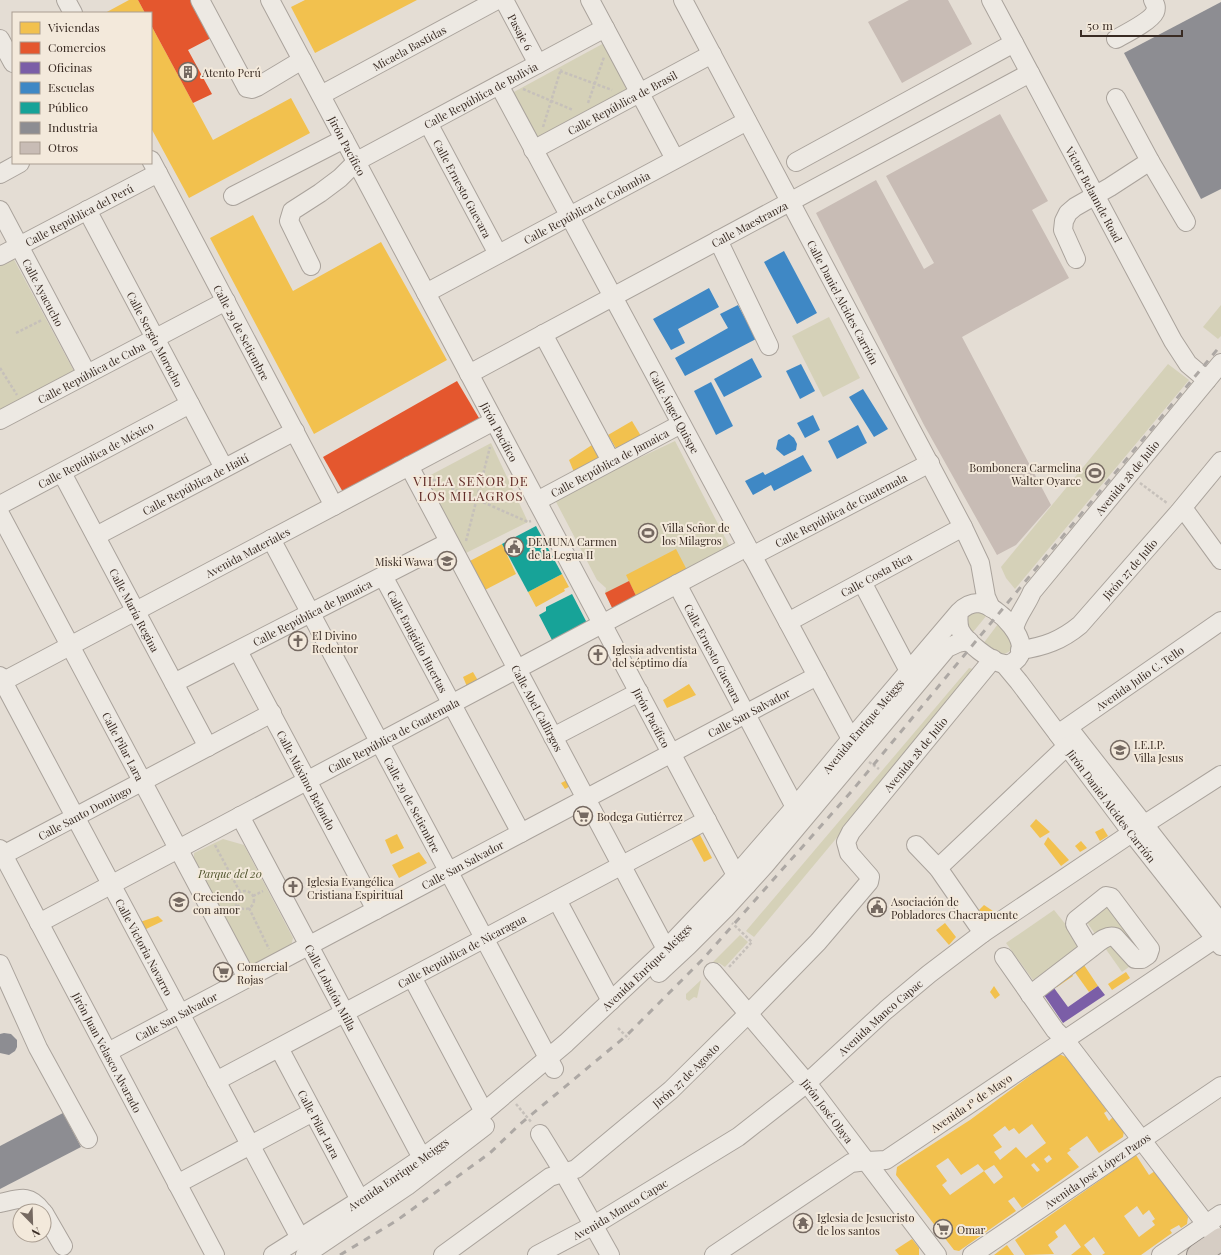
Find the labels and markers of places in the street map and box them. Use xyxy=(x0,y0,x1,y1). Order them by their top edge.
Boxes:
building icon: Atento Perú xyxy=(177,61,199,83)
place label: Atento Perú xyxy=(201,65,261,80)
place label: Bombonera Carmelina Walter Oyarce xyxy=(969,460,1082,488)
sports icon: Bombonera Carmelina Walter Oyarce xyxy=(1084,462,1106,484)
place label: Villa Señor de los Milagros xyxy=(661,520,730,548)
sports icon: Villa Señor de los Milagros xyxy=(637,522,659,544)
place label: DEMUNA Carmen de la Legua II xyxy=(528,534,617,562)
public building icon: DEMUNA Carmen de la Legua II xyxy=(503,536,525,558)
school or university icon: Miski Wawa xyxy=(436,550,458,572)
place label: Miski Wawa xyxy=(375,554,434,569)
place label: El Divino Redentor xyxy=(312,628,358,656)
church icon: El Divino Redentor xyxy=(287,630,309,652)
place label: Iglesia adventista del séptimo día xyxy=(612,642,697,670)
church icon: Iglesia adventista del séptimo día xyxy=(587,644,609,666)
place label: I.E.I.P. Villa Jesus xyxy=(1133,737,1183,765)
school or university icon: I.E.I.P. Villa Jesus xyxy=(1109,739,1131,761)
supermarket icon: Bodega Gutiérrez xyxy=(572,805,594,827)
place label: Bodega Gutiérrez xyxy=(597,809,683,824)
place label: Iglesia Evangélica Cristiana Espiritual xyxy=(307,874,403,902)
church icon: Iglesia Evangélica Cristiana Espiritual xyxy=(282,876,304,898)
place label: Creciendo con amor xyxy=(193,889,244,917)
school or university icon: Creciendo con amor xyxy=(168,891,190,913)
place label: Asociación de Pobladores Chacrapuente xyxy=(890,894,1018,922)
public building icon: Asociación de Pobladores Chacrapuente xyxy=(866,896,888,918)
place label: Comercial Rojas xyxy=(237,959,288,987)
supermarket icon: Comercial Rojas xyxy=(212,961,234,983)
place label: Iglesia de Jesucristo de los santos xyxy=(817,1210,915,1238)
temple icon: Iglesia de Jesucristo de los santos xyxy=(792,1212,814,1234)
supermarket icon: Omar xyxy=(932,1218,954,1240)
place label: Omar xyxy=(957,1222,985,1237)

